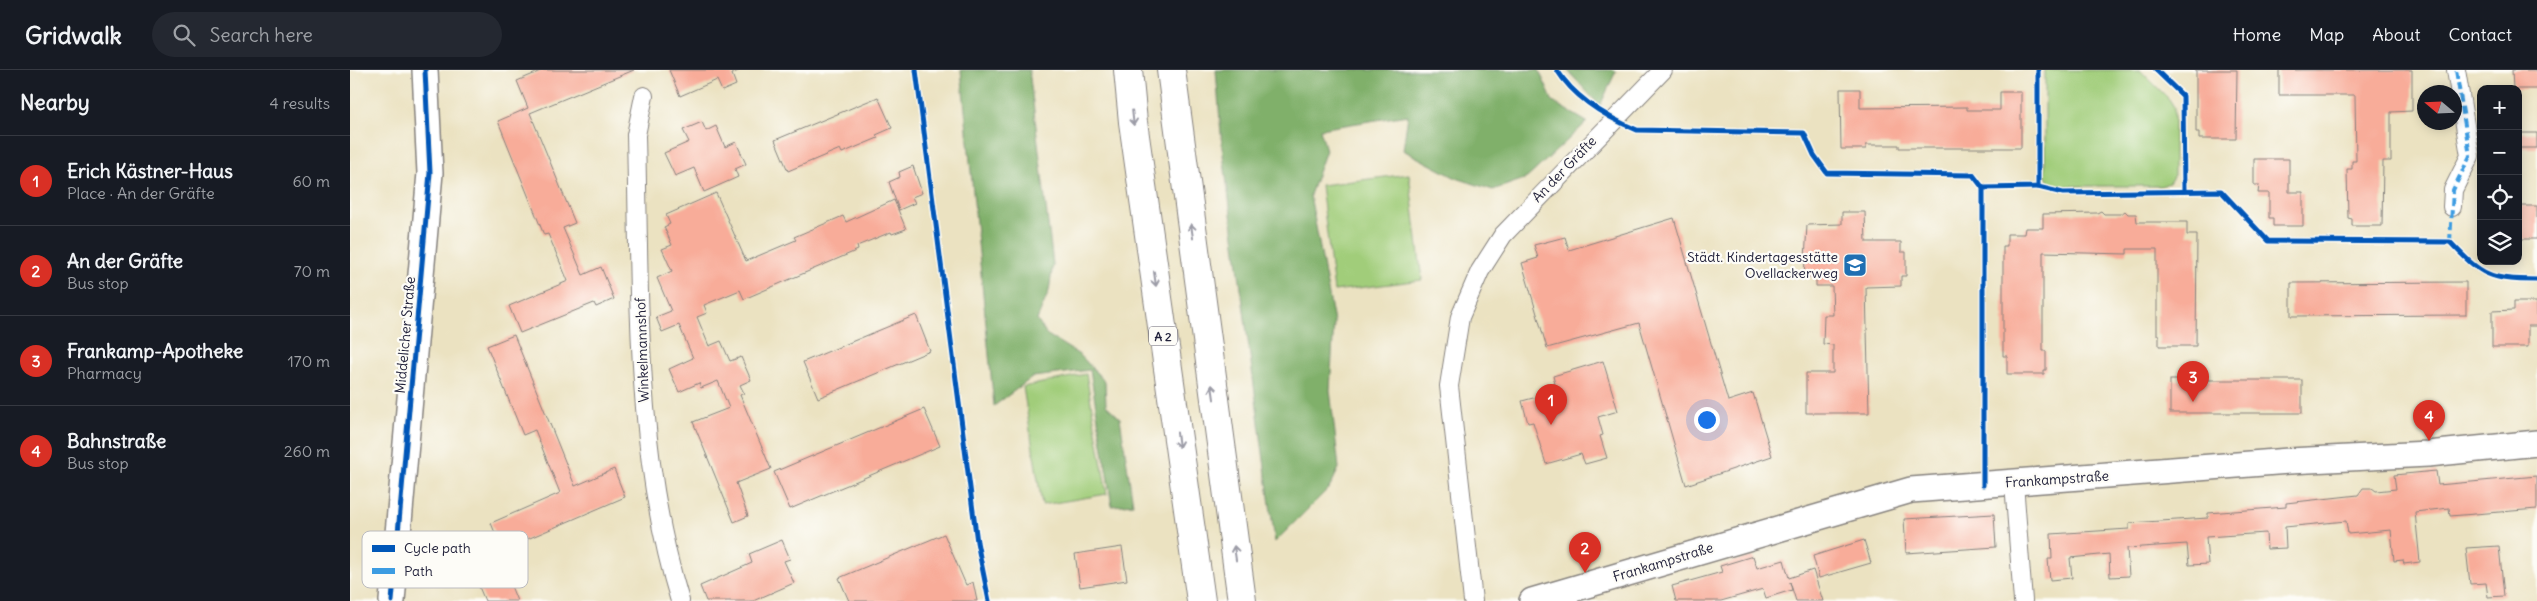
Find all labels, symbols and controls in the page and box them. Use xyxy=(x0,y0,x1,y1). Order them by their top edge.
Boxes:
search box xyxy=(152,12,502,57)
text: Gridwalk xyxy=(25,20,122,50)
icon: search xyxy=(170,21,198,49)
text: Search here xyxy=(210,23,313,47)
text: Home xyxy=(2233,23,2281,46)
text: Map xyxy=(2309,23,2344,46)
text: About xyxy=(2372,23,2420,46)
text: Contact xyxy=(2448,23,2512,46)
north arrow xyxy=(2417,85,2462,130)
map controls xyxy=(2477,85,2522,265)
button: + xyxy=(2477,85,2522,130)
text: Nearby xyxy=(20,89,90,116)
text: 4 results xyxy=(269,93,330,113)
one-way arrow xyxy=(1128,110,1138,126)
button: − xyxy=(2477,130,2522,175)
street label: An der Gräfte xyxy=(1528,132,1600,206)
text: Erich Kästner-Haus xyxy=(67,159,233,183)
text: 1 xyxy=(33,171,39,191)
text: 60 m xyxy=(292,171,330,191)
button: locate xyxy=(2477,175,2522,220)
text: Place · An der Gräfte xyxy=(67,183,215,203)
button: layers xyxy=(2477,220,2522,265)
one-way arrow xyxy=(1186,223,1196,239)
place label: Städt. Kindertagesstätte Ovellackerweg xyxy=(1687,248,1838,282)
text: An der Gräfte xyxy=(67,249,183,273)
school or university icon: Städt. Kindertagesstätte Ovellackerweg xyxy=(1842,252,1868,278)
text: 2 xyxy=(32,261,40,281)
text: 70 m xyxy=(294,261,330,281)
one-way arrow xyxy=(1151,271,1161,287)
text: Bus stop xyxy=(67,273,129,293)
street label: Middelicher Straße xyxy=(391,276,419,394)
street label: Winkelmannshof xyxy=(631,297,653,403)
road number: A 2 xyxy=(1149,326,1177,346)
text: Frankamp-Apotheke xyxy=(67,339,243,363)
text: 3 xyxy=(31,351,41,371)
text: 170 m xyxy=(287,351,330,371)
pin: 3 xyxy=(2177,361,2209,402)
text: Pharmacy xyxy=(67,363,142,383)
one-way arrow xyxy=(1208,384,1218,400)
pin: 1 xyxy=(1535,384,1567,425)
pin: 4 xyxy=(2413,400,2445,441)
your location xyxy=(1694,407,1720,433)
text: Bahnstraße xyxy=(67,429,166,453)
one-way arrow xyxy=(1173,432,1183,448)
text: 4 xyxy=(31,441,41,461)
text: 260 m xyxy=(284,441,330,461)
text: Bus stop xyxy=(67,453,129,473)
street label: Frankampstraße xyxy=(2004,466,2110,492)
legend xyxy=(362,531,528,588)
pin: 2 xyxy=(1569,532,1601,573)
street label: Frankampstraße xyxy=(1611,538,1715,586)
text: Cycle path xyxy=(404,539,471,557)
one-way arrow xyxy=(1230,545,1240,561)
text: Path xyxy=(404,562,433,580)

